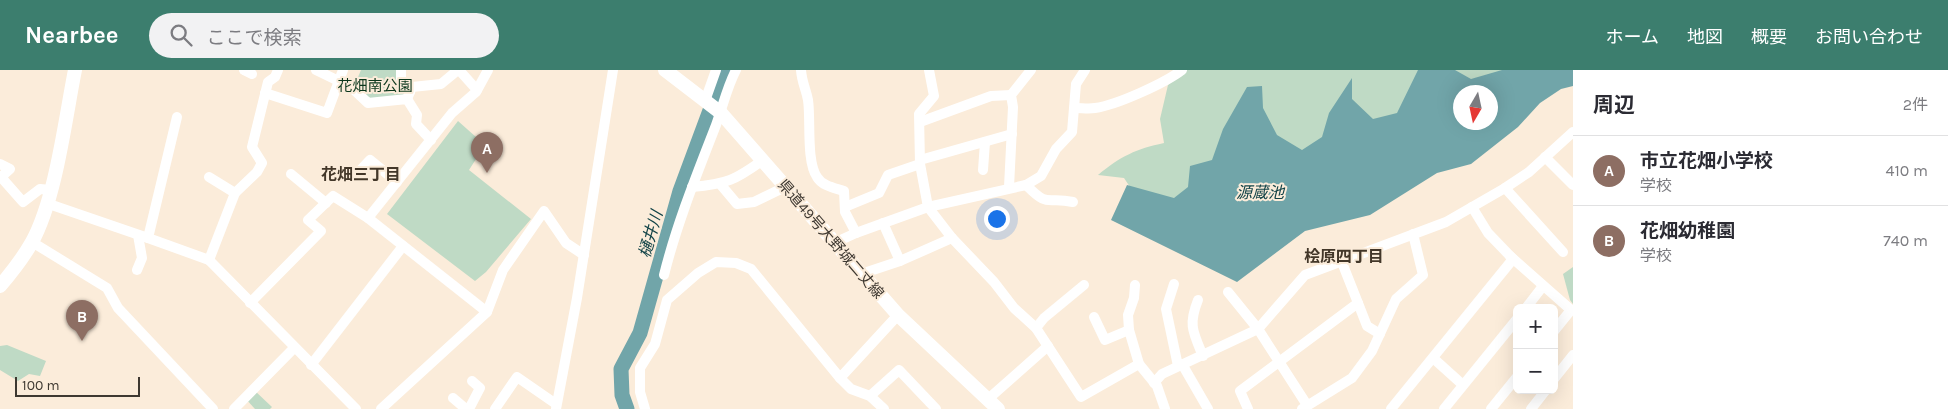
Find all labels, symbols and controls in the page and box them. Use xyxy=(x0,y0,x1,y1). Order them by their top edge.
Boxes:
search box xyxy=(149,13,499,58)
text: Nearbee xyxy=(25,21,119,49)
icon: search xyxy=(167,21,195,49)
text: ホーム xyxy=(1606,26,1659,48)
text: 地図 xyxy=(1687,26,1723,48)
text: 概要 xyxy=(1751,26,1787,48)
text: お問い合わせ xyxy=(1815,26,1923,48)
text: ここで検索 xyxy=(207,27,302,49)
park label: 花畑南公園 xyxy=(337,77,413,95)
north arrow xyxy=(1453,85,1498,130)
text: 周辺 xyxy=(1593,93,1635,117)
text: 2件 xyxy=(1903,95,1928,114)
pin: A xyxy=(471,132,503,173)
text: 市立花畑小学校 xyxy=(1640,150,1773,172)
text: A xyxy=(1604,161,1614,180)
text: 410 m xyxy=(1886,161,1928,180)
district label: 花畑三丁目 xyxy=(321,165,401,184)
street label: 県道49号大野城二丈線 xyxy=(774,176,888,302)
text: 学校 xyxy=(1640,176,1672,195)
water label: 源蔵池 xyxy=(1236,183,1286,202)
your location xyxy=(984,206,1010,232)
water label: 樋井川 xyxy=(635,207,667,260)
text: 花畑幼稚園 xyxy=(1640,220,1735,242)
text: B xyxy=(1604,231,1614,250)
text: 740 m xyxy=(1883,231,1928,250)
text: 学校 xyxy=(1640,246,1672,265)
district label: 桧原四丁目 xyxy=(1304,247,1384,266)
pin: B xyxy=(66,300,98,341)
map controls xyxy=(1513,304,1558,394)
button: + xyxy=(1513,304,1558,349)
button: − xyxy=(1513,349,1558,394)
scale bar xyxy=(15,374,140,397)
text: 100 m xyxy=(22,377,60,394)

